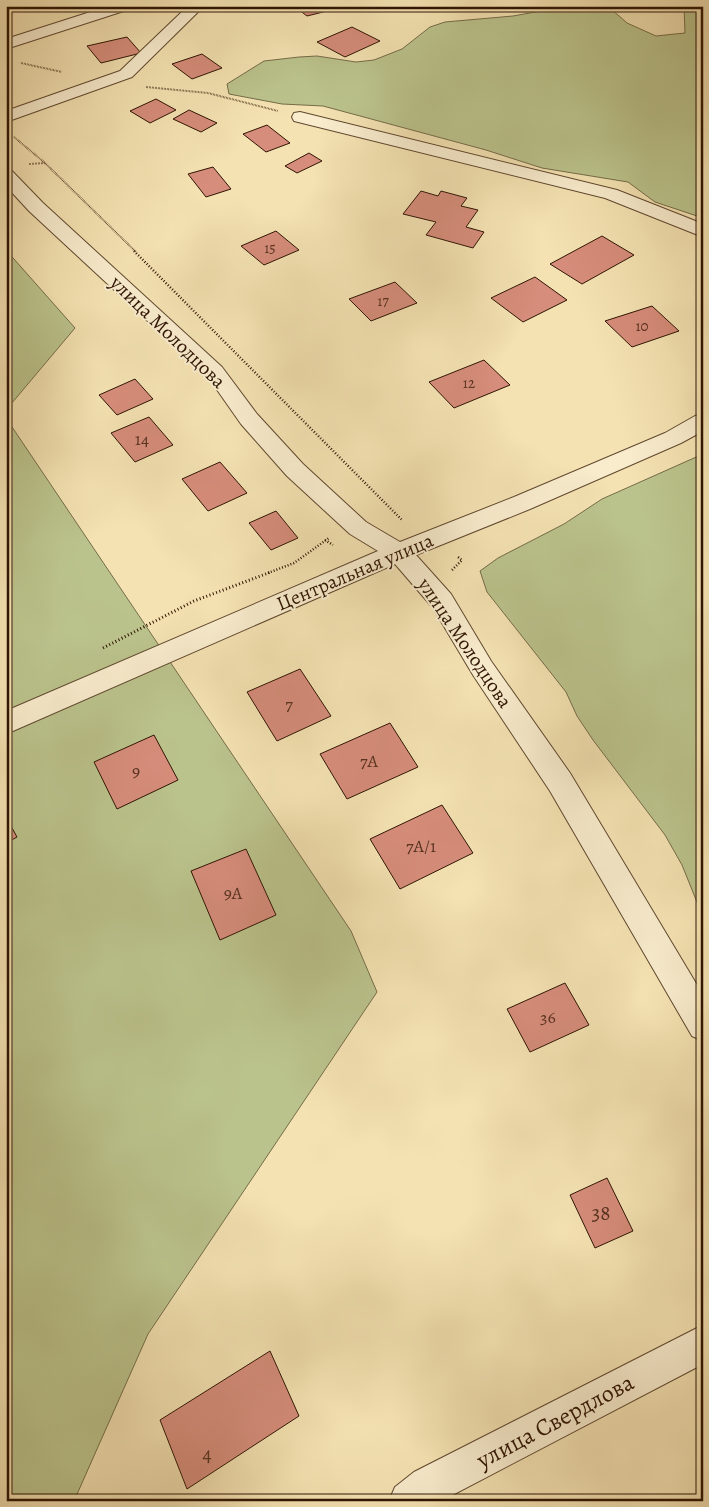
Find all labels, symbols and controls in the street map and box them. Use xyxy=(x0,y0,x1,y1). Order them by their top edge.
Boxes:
house number: 15 xyxy=(264,238,276,258)
street label: улица Молодцова xyxy=(103,269,232,395)
house number: 17 xyxy=(377,291,389,311)
house number: 10 xyxy=(635,316,649,336)
house number: 12 xyxy=(463,373,475,393)
house number: 14 xyxy=(135,427,149,451)
street label: Центральная улица xyxy=(272,526,438,617)
street label: улица Молодцова xyxy=(411,572,519,714)
house number: 7 xyxy=(285,692,293,716)
house number: 7А xyxy=(360,749,379,773)
house number: 9 xyxy=(132,759,140,783)
house number: 7А/1 xyxy=(406,834,436,858)
house number: 9А xyxy=(224,881,243,905)
house number: 36 xyxy=(540,1005,556,1029)
house number: 38 xyxy=(592,1199,610,1227)
street label: улица Свердлова xyxy=(470,1366,639,1476)
house number: 4 xyxy=(202,1440,212,1468)

